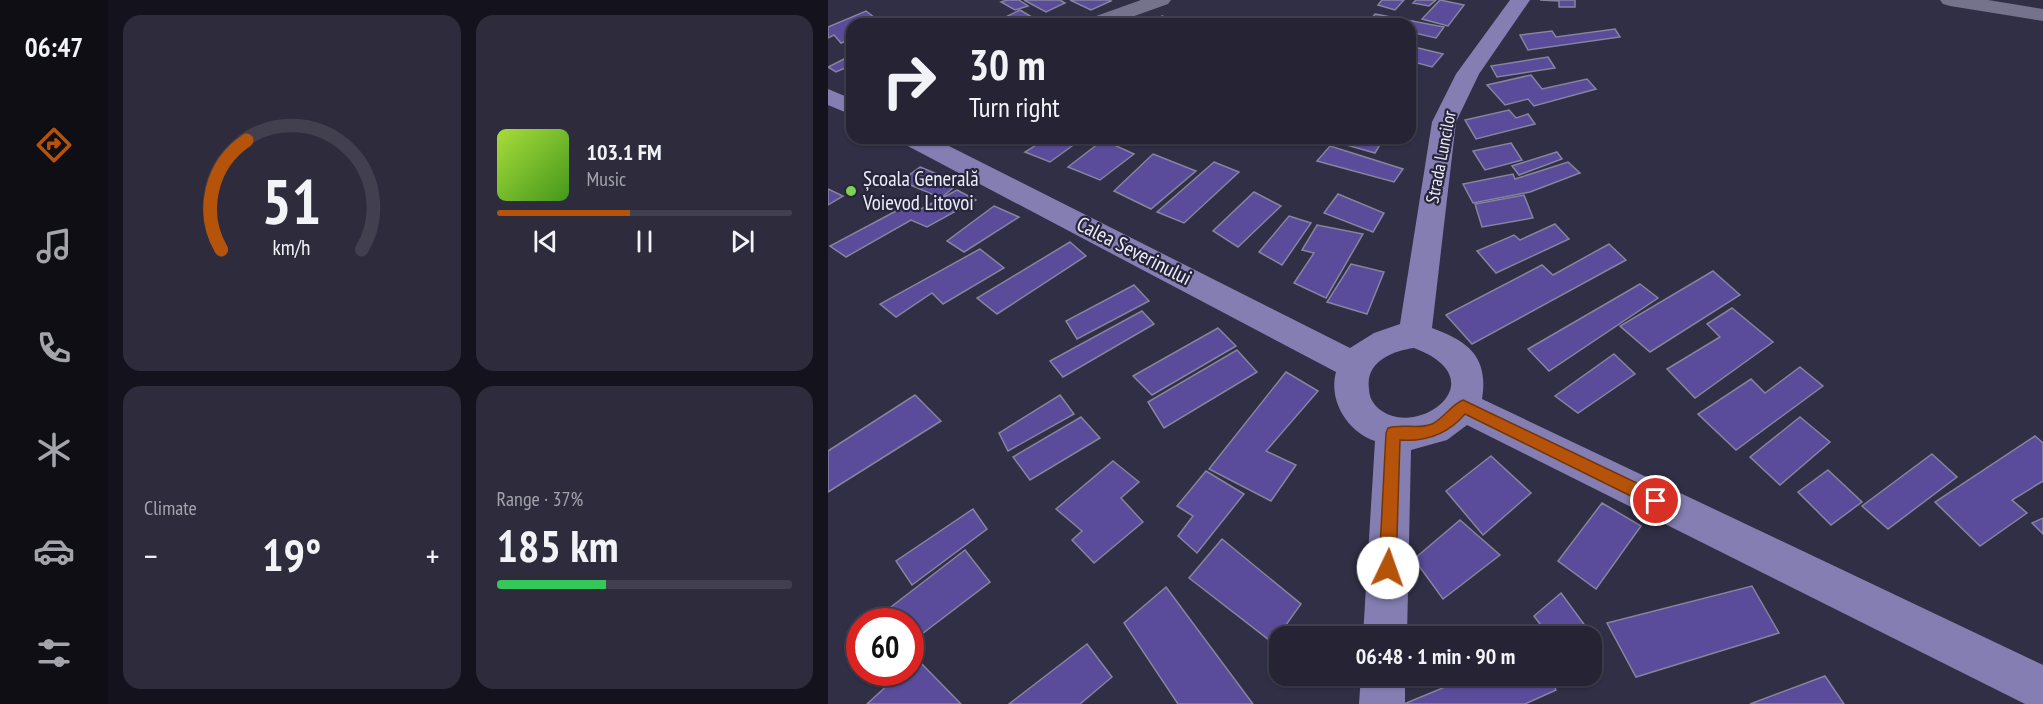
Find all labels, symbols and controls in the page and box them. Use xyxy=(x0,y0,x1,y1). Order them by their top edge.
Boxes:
text: 06:47 xyxy=(25,30,83,64)
text: 30 m xyxy=(969,37,1046,92)
icon: right xyxy=(870,42,948,120)
text: Turn right xyxy=(969,90,1060,124)
street label: Strada Luncilor xyxy=(1420,109,1461,205)
icon: directions xyxy=(33,124,75,166)
text: 103.1 FM xyxy=(587,138,662,166)
text: 51 xyxy=(262,160,322,241)
place label: Școala Generală Voievod Litovoi xyxy=(862,165,979,216)
text: Music xyxy=(587,166,626,192)
marker: Școala Generală Voievod Litovoi xyxy=(844,184,858,198)
street label: Calea Severinului xyxy=(1072,210,1196,291)
icon: music xyxy=(33,225,75,267)
icon: previous xyxy=(529,225,562,258)
icon: pause xyxy=(628,225,661,258)
icon: next xyxy=(726,225,759,258)
text: km/h xyxy=(273,234,311,262)
icon: phone xyxy=(33,327,75,369)
icon: climate xyxy=(33,429,75,471)
pin xyxy=(1630,475,1681,526)
icon: arrive xyxy=(1639,484,1672,517)
text: Range · 37% xyxy=(497,486,583,512)
text: Climate xyxy=(144,495,197,521)
text: 185 km xyxy=(497,516,619,574)
text: 19° xyxy=(262,525,321,583)
icon: car xyxy=(33,530,75,572)
text: − xyxy=(144,534,158,577)
text: + xyxy=(426,534,440,577)
position arrow xyxy=(1356,536,1420,600)
speed limit sign: 60 xyxy=(846,608,924,686)
icon: filters xyxy=(33,632,75,674)
text: 06:48 · 1 min · 90 m xyxy=(1356,642,1515,670)

